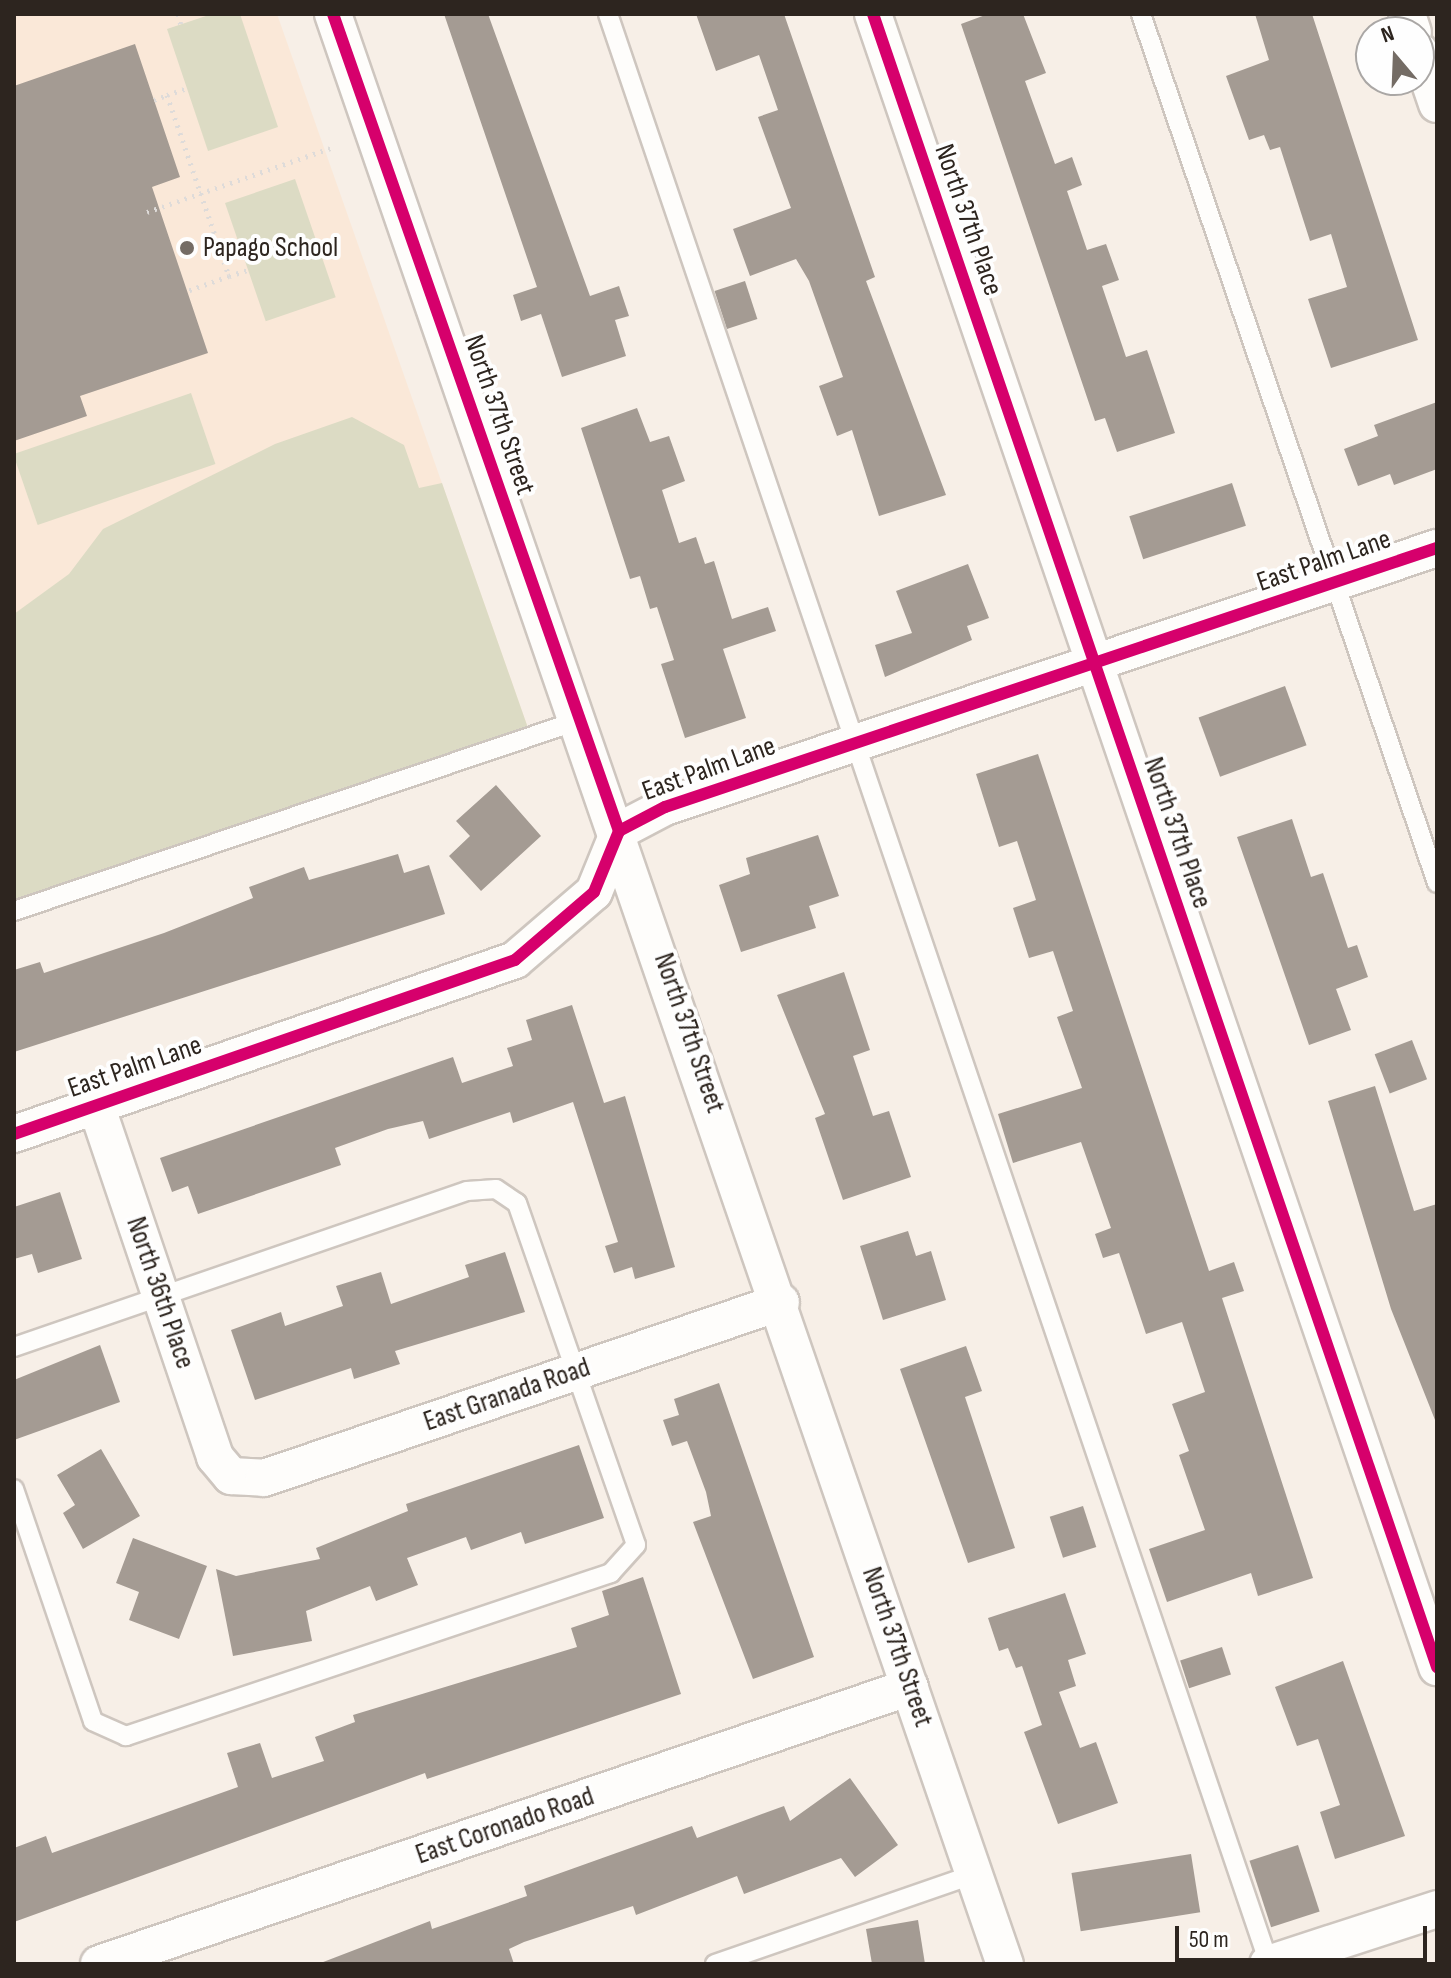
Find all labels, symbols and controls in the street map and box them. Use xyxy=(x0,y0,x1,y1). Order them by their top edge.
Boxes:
north arrow xyxy=(1355,16,1435,96)
text: N xyxy=(1378,20,1398,49)
street label: North 37th Place xyxy=(926,140,1010,300)
place label: Papago School xyxy=(203,231,338,265)
marker: Papago School xyxy=(178,239,196,257)
street label: North 37th Street xyxy=(456,331,542,499)
street label: East Palm Lane xyxy=(1253,522,1395,600)
street label: East Palm Lane xyxy=(638,729,780,809)
street label: North 37th Place xyxy=(1135,753,1219,913)
street label: North 37th Street xyxy=(646,949,732,1117)
street label: East Palm Lane xyxy=(64,1028,206,1106)
street label: North 36th Place xyxy=(118,1213,202,1373)
street label: East Granada Road xyxy=(419,1351,595,1439)
street label: North 37th Street xyxy=(854,1563,940,1731)
street label: East Coronado Road xyxy=(411,1780,599,1872)
scale bar xyxy=(1179,1910,1431,1960)
text: 50 m xyxy=(1189,1925,1229,1954)

